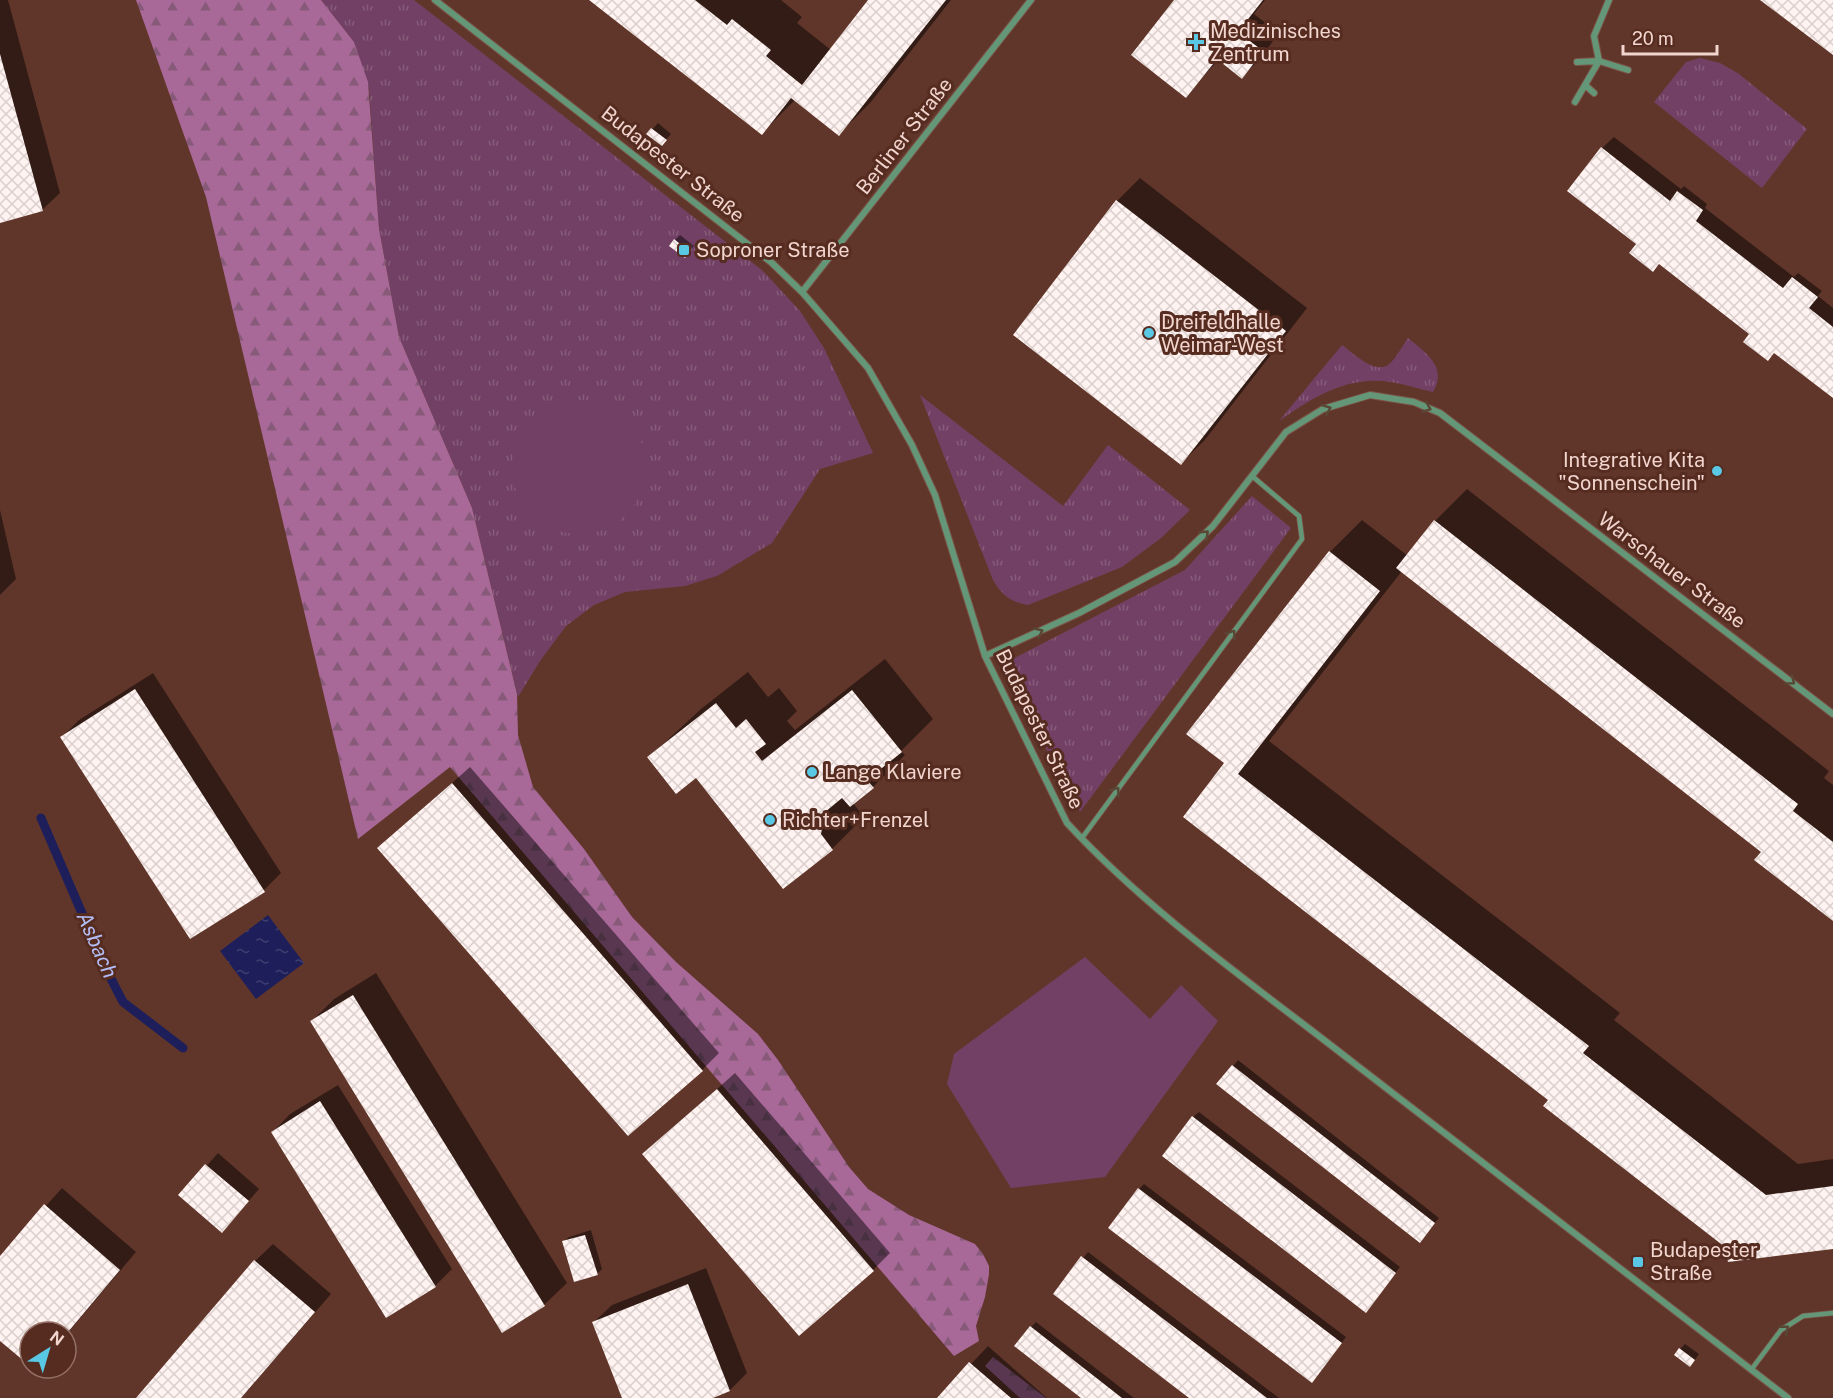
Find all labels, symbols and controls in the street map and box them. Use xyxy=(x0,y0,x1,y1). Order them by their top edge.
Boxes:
scale bar xyxy=(1623,18,1718,56)
place label: Medizinisches Zentrum xyxy=(1210,19,1341,66)
text: 20 m xyxy=(1632,28,1674,49)
marker: Medizinisches Zentrum xyxy=(1187,33,1205,51)
street label: Berliner Straße xyxy=(851,73,957,199)
street label: Budapester Straße xyxy=(597,101,749,227)
place label: Soproner Straße xyxy=(696,238,850,262)
marker: Soproner Straße xyxy=(677,243,691,257)
place label: Dreifeldhalle Weimar-West xyxy=(1161,310,1284,357)
marker: Dreifeldhalle Weimar-West xyxy=(1142,326,1156,340)
one-way arrow xyxy=(1421,401,1432,413)
one-way arrow xyxy=(1321,404,1331,417)
place label: Integrative Kita "Sonnenschein" xyxy=(1558,448,1705,495)
marker: Integrative Kita "Sonnenschein" xyxy=(1710,464,1724,478)
street label: Warschauer Straße xyxy=(1594,507,1750,633)
one-way arrow xyxy=(1198,530,1209,541)
one-way arrow xyxy=(1032,627,1043,639)
one-way arrow xyxy=(1225,630,1236,641)
street label: Budapester Straße xyxy=(991,645,1089,813)
one-way arrow xyxy=(1784,674,1795,685)
place label: Lange Klaviere xyxy=(824,760,962,784)
marker: Lange Klaviere xyxy=(805,765,819,779)
one-way arrow xyxy=(1109,787,1120,798)
place label: Richter+Frenzel xyxy=(782,808,929,832)
marker: Richter+Frenzel xyxy=(763,813,777,827)
water label: Asbach xyxy=(72,908,123,982)
place label: Budapester Straße xyxy=(1650,1238,1758,1285)
marker: Budapester Straße xyxy=(1631,1255,1645,1269)
north arrow xyxy=(18,1320,78,1380)
one-way arrow xyxy=(1778,1326,1789,1337)
text: N xyxy=(46,1327,67,1350)

